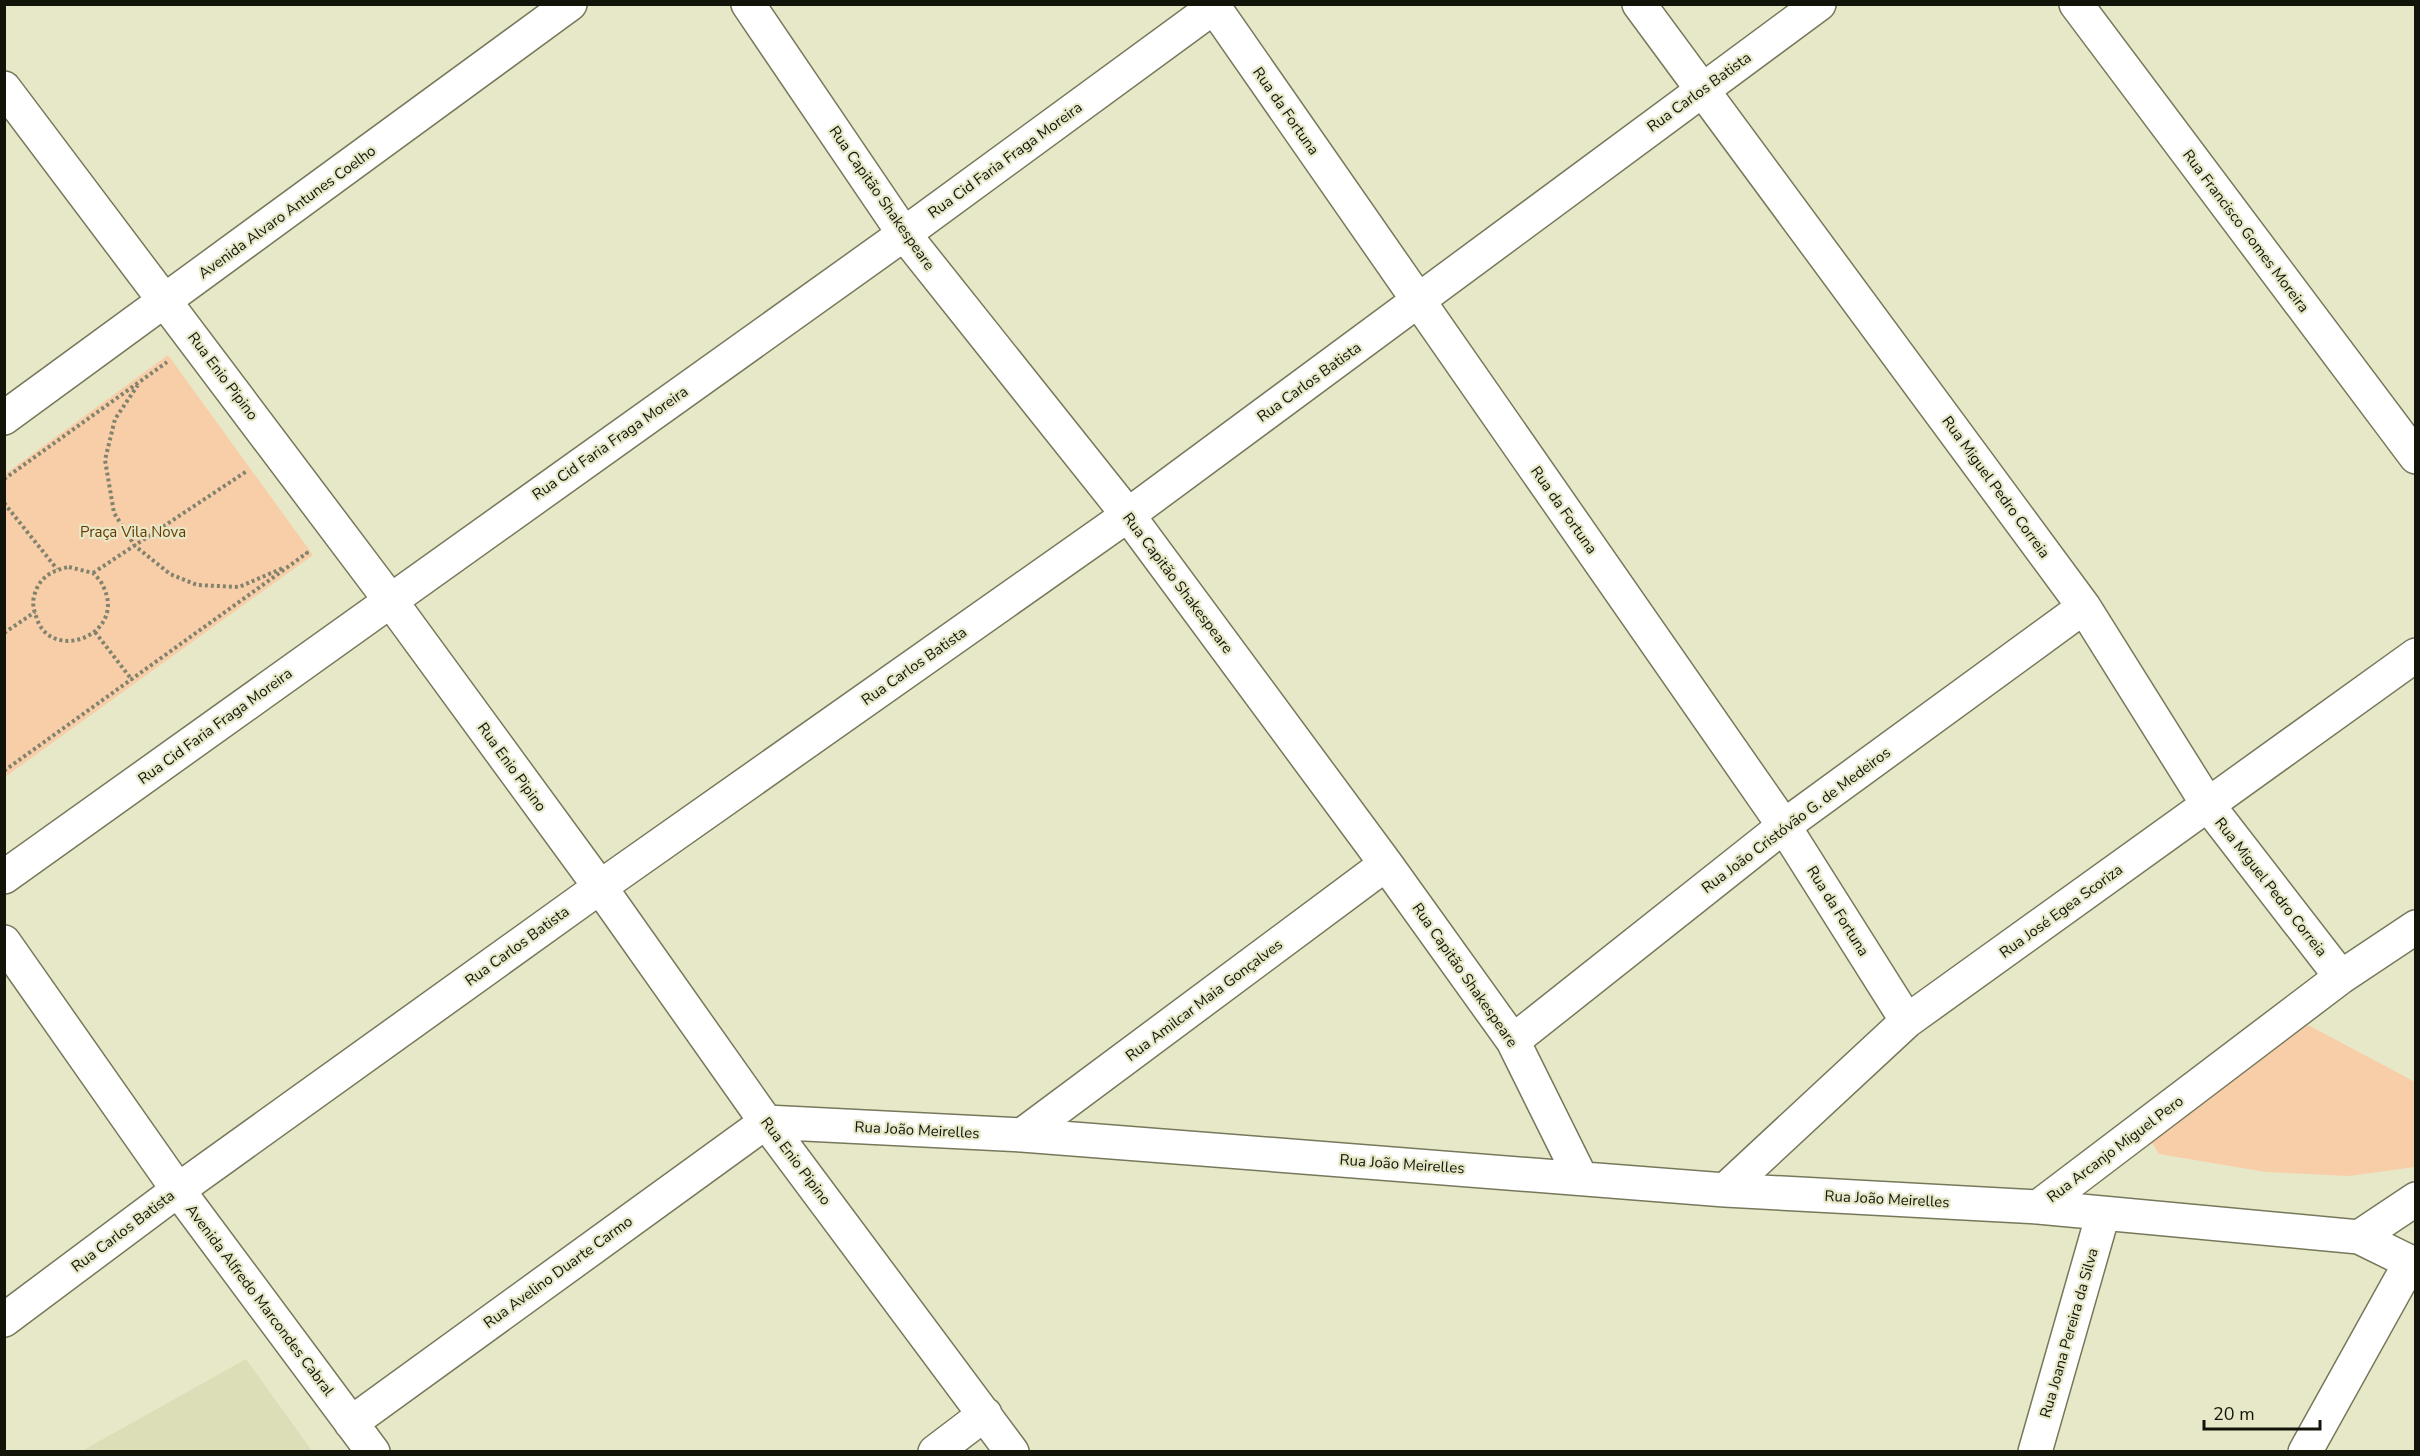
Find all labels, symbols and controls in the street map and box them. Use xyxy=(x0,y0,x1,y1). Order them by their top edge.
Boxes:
street label: Rua Carlos Batista xyxy=(1643,47,1755,137)
street label: Rua da Fortuna xyxy=(1248,63,1324,159)
street label: Rua Cid Faria Fraga Moreira xyxy=(924,97,1086,223)
street label: Rua Capitão Shakespeare xyxy=(825,122,939,274)
street label: Avenida Alvaro Antunes Coelho xyxy=(194,141,380,283)
street label: Rua Francisco Gomes Moreira xyxy=(2178,146,2314,316)
street label: Rua Enio Pipino xyxy=(183,328,263,424)
street label: Rua Carlos Batista xyxy=(1253,337,1365,427)
street label: Rua Cid Faria Fraga Moreira xyxy=(528,381,692,505)
street label: Rua Miguel Pedro Correia xyxy=(1938,412,2054,562)
street label: Rua da Fortuna xyxy=(1526,462,1602,558)
street label: Rua Capitão Shakespeare xyxy=(1118,508,1238,658)
park label: Praça Vila Nova xyxy=(80,522,186,542)
street label: Rua Carlos Batista xyxy=(857,622,971,710)
street label: Rua Cid Faria Fraga Moreira xyxy=(134,663,296,789)
street label: Rua Enio Pipino xyxy=(473,719,551,815)
street label: Rua João Cristóvão G. de Medeiros xyxy=(1698,742,1894,898)
street label: Rua Miguel Pedro Correia xyxy=(2210,813,2332,961)
street label: Rua José Egea Scoriza xyxy=(1995,859,2127,963)
street label: Rua da Fortuna xyxy=(1802,862,1874,960)
street label: Rua Capitão Shakespeare xyxy=(1408,899,1522,1051)
street label: Rua Carlos Batista xyxy=(461,901,573,991)
street label: Rua Amilcar Maia Gonçalves xyxy=(1121,934,1287,1066)
street label: Rua Arcanjo Miguel Pero xyxy=(2043,1091,2187,1207)
street label: Rua Enio Pipino xyxy=(756,1113,836,1209)
street label: Rua João Meirelles xyxy=(854,1117,980,1143)
street label: Rua João Meirelles xyxy=(1339,1150,1465,1178)
street label: Rua Carlos Batista xyxy=(67,1186,179,1276)
street label: Rua João Meirelles xyxy=(1824,1186,1950,1212)
street label: Avenida Alfredo Marcondes Cabral xyxy=(181,1200,339,1400)
street label: Rua Avelino Duarte Carmo xyxy=(479,1211,637,1333)
street label: Rua Joana Pereira da Silva xyxy=(2035,1246,2103,1420)
scale bar xyxy=(2204,1393,2320,1431)
text: 20 m xyxy=(2213,1402,2255,1426)

